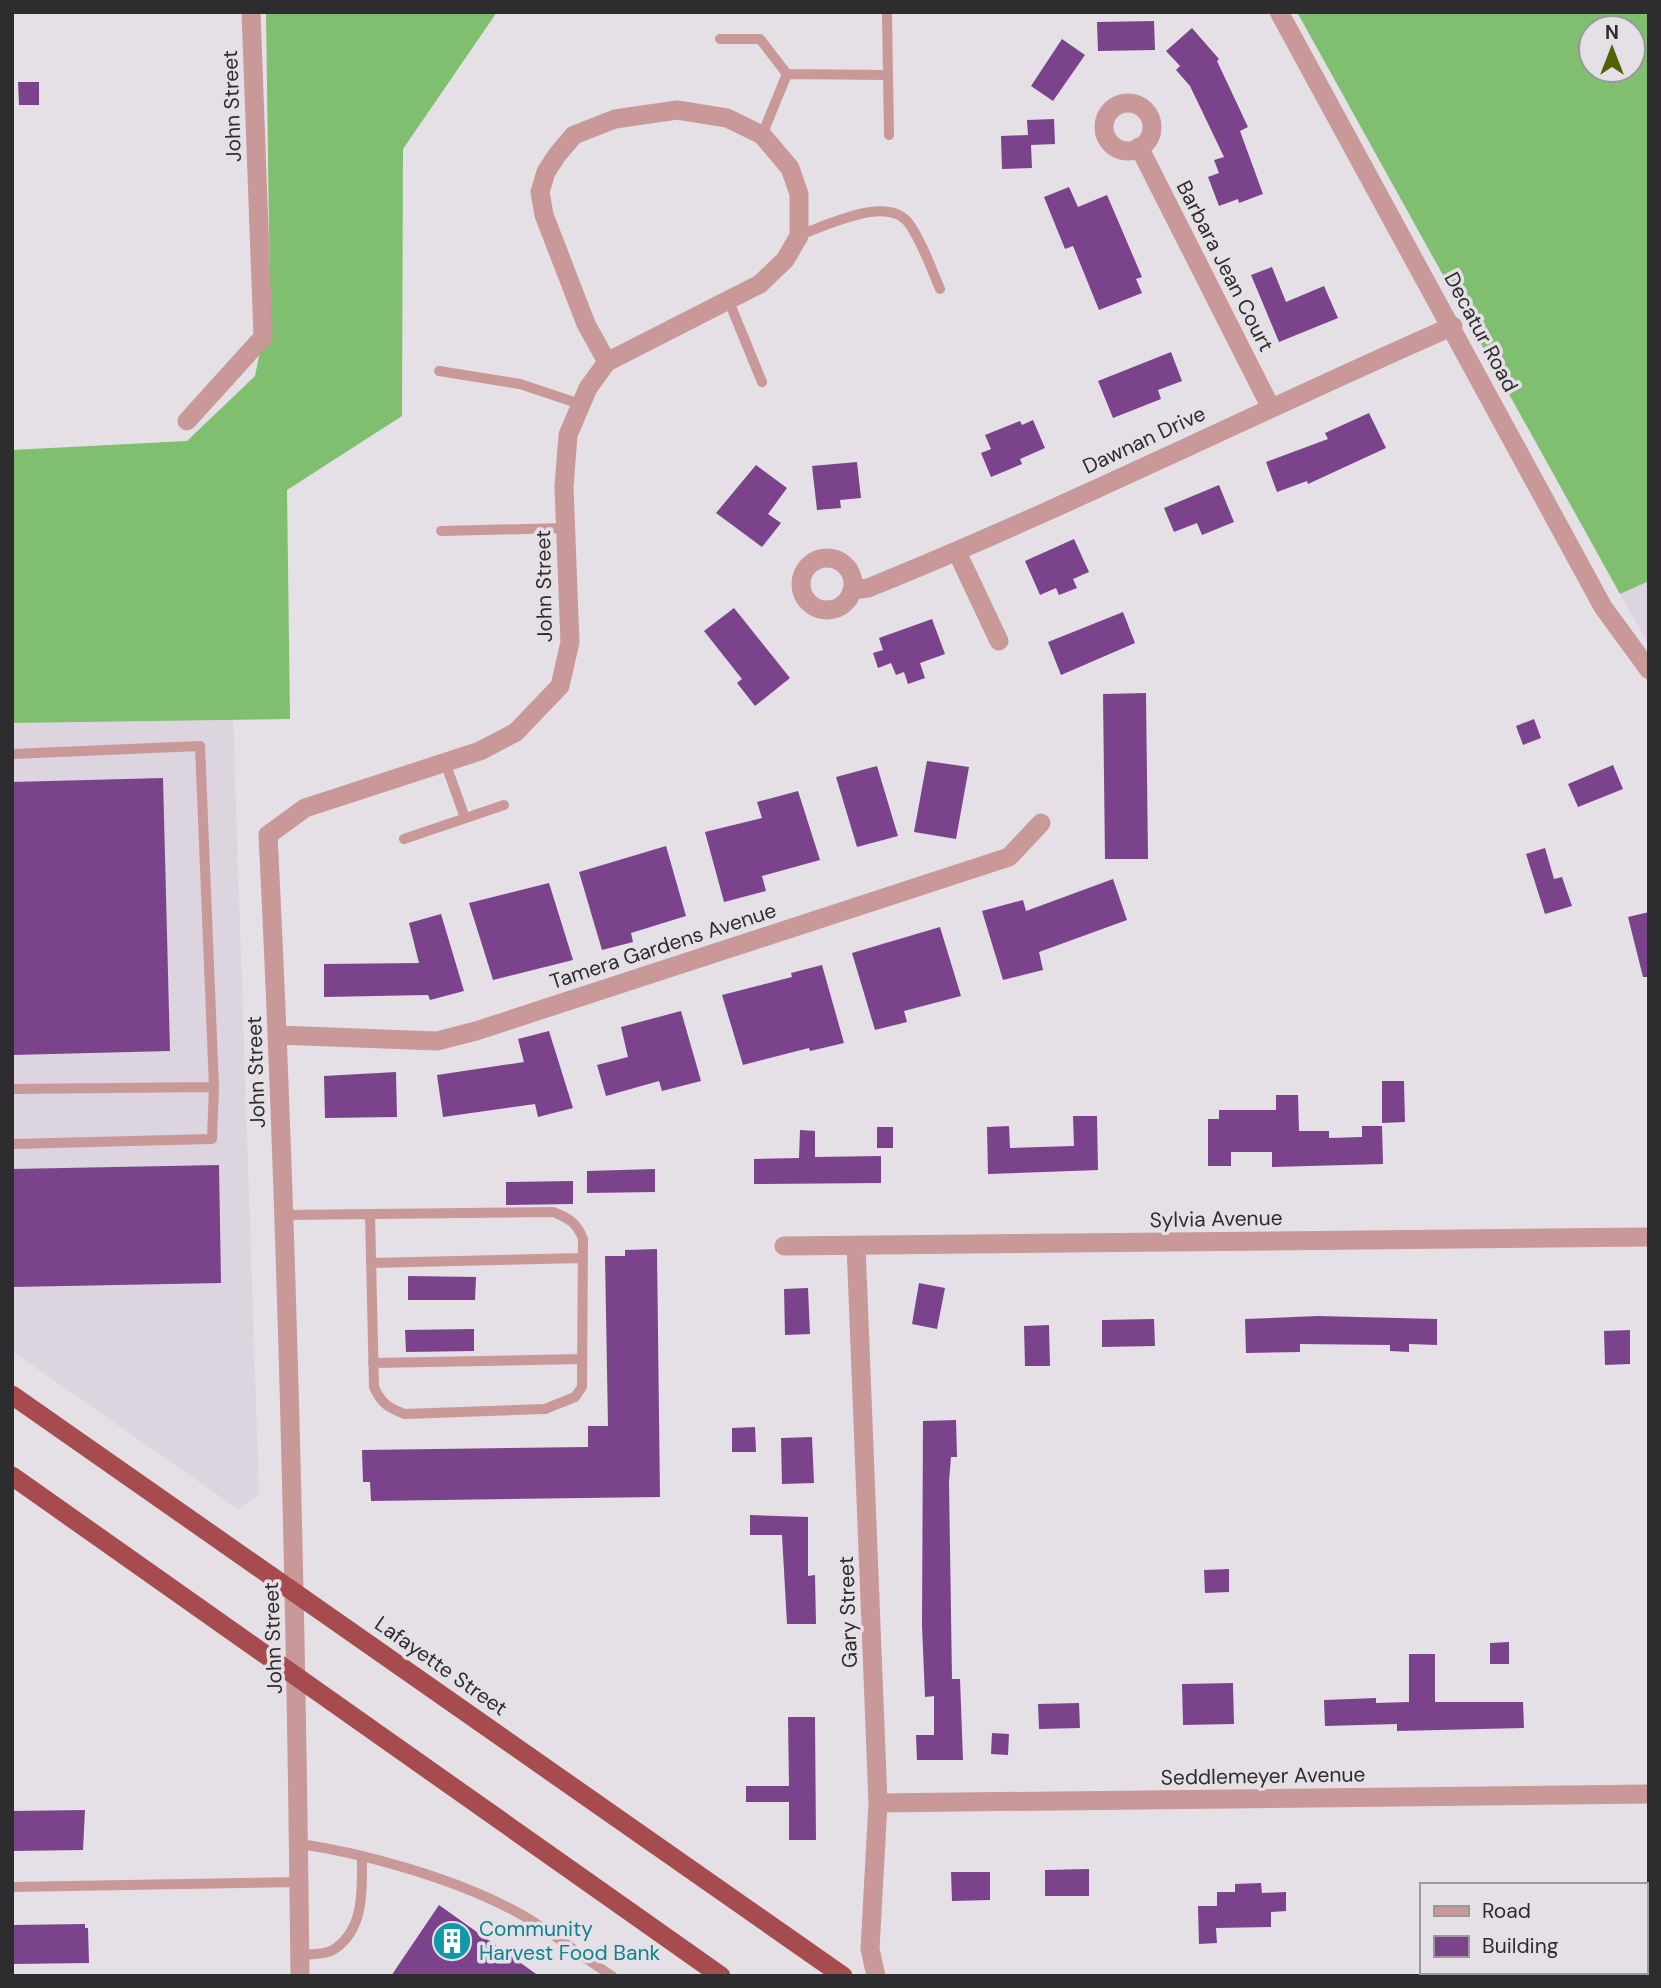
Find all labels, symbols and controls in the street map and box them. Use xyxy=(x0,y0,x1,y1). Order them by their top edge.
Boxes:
north arrow xyxy=(1577,14,1647,84)
text: N xyxy=(1605,20,1619,45)
street label: John Street xyxy=(216,49,248,163)
street label: Barbara Jean Court xyxy=(1170,176,1280,356)
street label: Decatur Road xyxy=(1438,267,1524,397)
street label: Dawnan Drive xyxy=(1078,399,1210,481)
street label: John Street xyxy=(529,530,559,642)
street label: Tamera Gardens Avenue xyxy=(546,896,780,996)
street label: John Street xyxy=(240,1015,272,1129)
street label: Sylvia Avenue xyxy=(1149,1204,1283,1234)
street label: Gary Street xyxy=(832,1556,864,1668)
street label: John Street xyxy=(257,1581,289,1695)
street label: Lafayette Street xyxy=(369,1610,513,1722)
street label: Seddlemeyer Avenue xyxy=(1160,1760,1366,1792)
legend xyxy=(1420,1883,1647,1974)
text: Road xyxy=(1482,1897,1531,1925)
place label: Community Harvest Food Bank xyxy=(479,1915,660,1967)
building icon: Community Harvest Food Bank xyxy=(431,1920,473,1962)
text: Building xyxy=(1482,1932,1559,1960)

